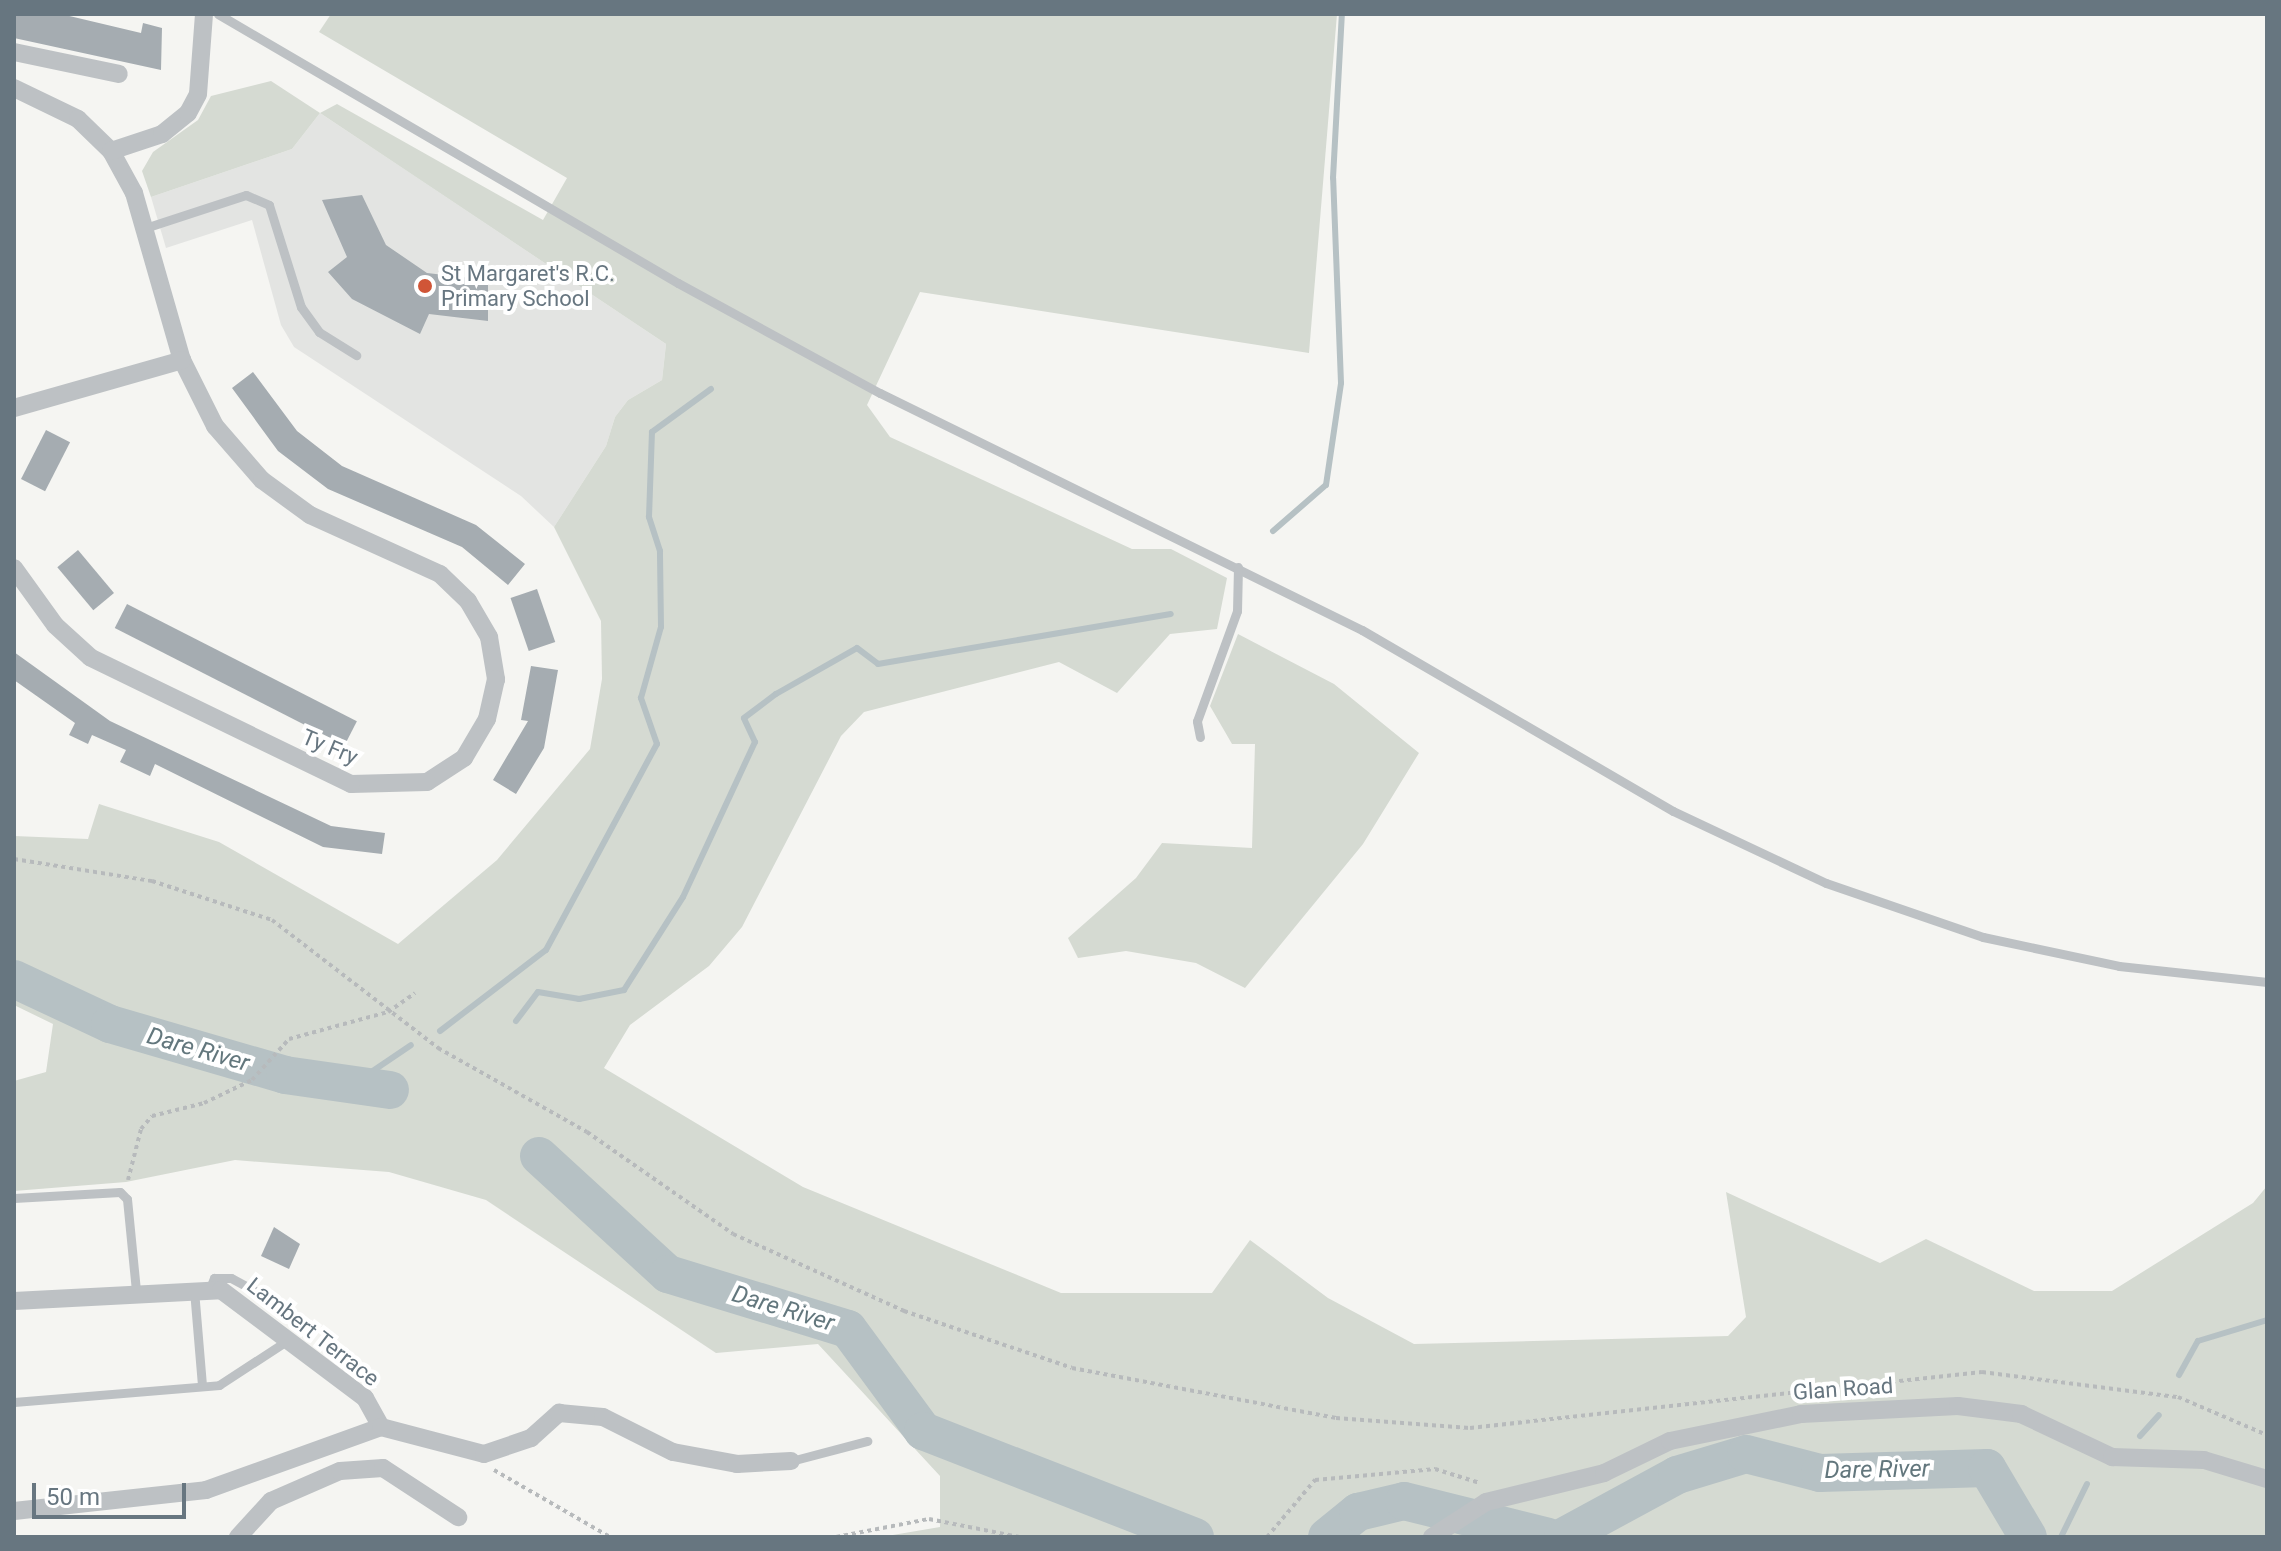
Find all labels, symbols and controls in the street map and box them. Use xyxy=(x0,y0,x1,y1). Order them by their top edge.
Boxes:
place label: St Margaret's R.C. Primary School xyxy=(441,260,615,312)
marker: St Margaret's R.C. Primary School xyxy=(416,277,434,295)
street label: Ty Fry xyxy=(298,723,362,771)
water label: Dare River xyxy=(143,1022,253,1078)
street label: Lambert Terrace xyxy=(241,1272,385,1392)
water label: Dare River xyxy=(728,1280,838,1338)
street label: Glan Road xyxy=(1792,1372,1894,1406)
water label: Dare River xyxy=(1824,1455,1930,1485)
scale bar xyxy=(36,1467,190,1517)
text: 50 m xyxy=(46,1483,100,1511)

